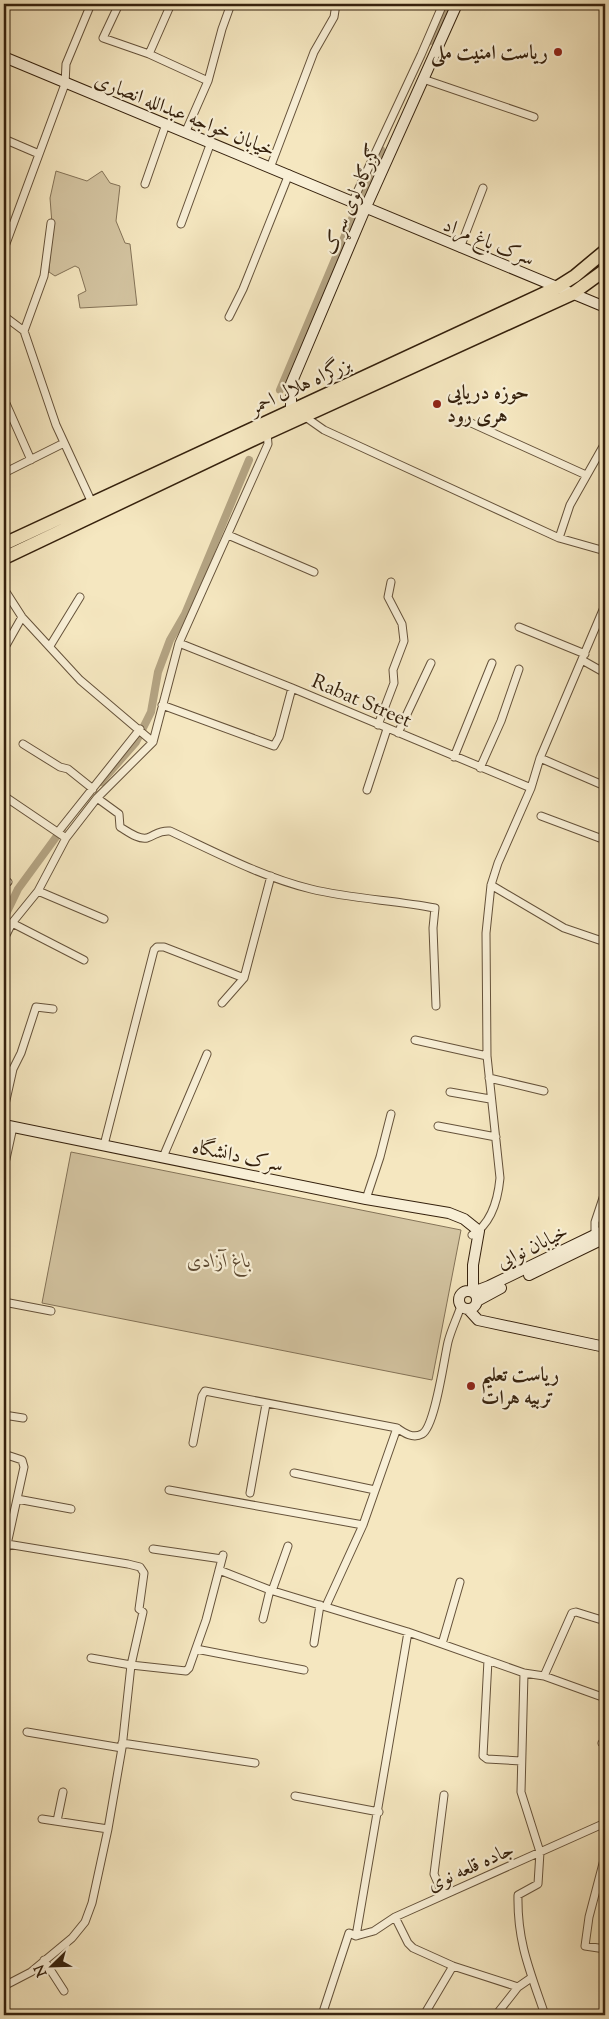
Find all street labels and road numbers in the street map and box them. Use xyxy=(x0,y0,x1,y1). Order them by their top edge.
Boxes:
street label: خیابان خواجه عبدالله انصاری xyxy=(89,67,279,166)
street label: ګزرګاه لوی سړک xyxy=(316,140,391,260)
street label: سرک باغ مراد xyxy=(438,212,538,276)
street label: بزرگراه هلال احمر xyxy=(243,350,357,424)
street label: Rabat Street xyxy=(307,668,416,736)
street label: سرک دانشگاه xyxy=(189,1133,286,1181)
street label: خیابان نوایی xyxy=(492,1218,574,1278)
street label: جاده قلعه نوی xyxy=(423,1836,519,1900)

